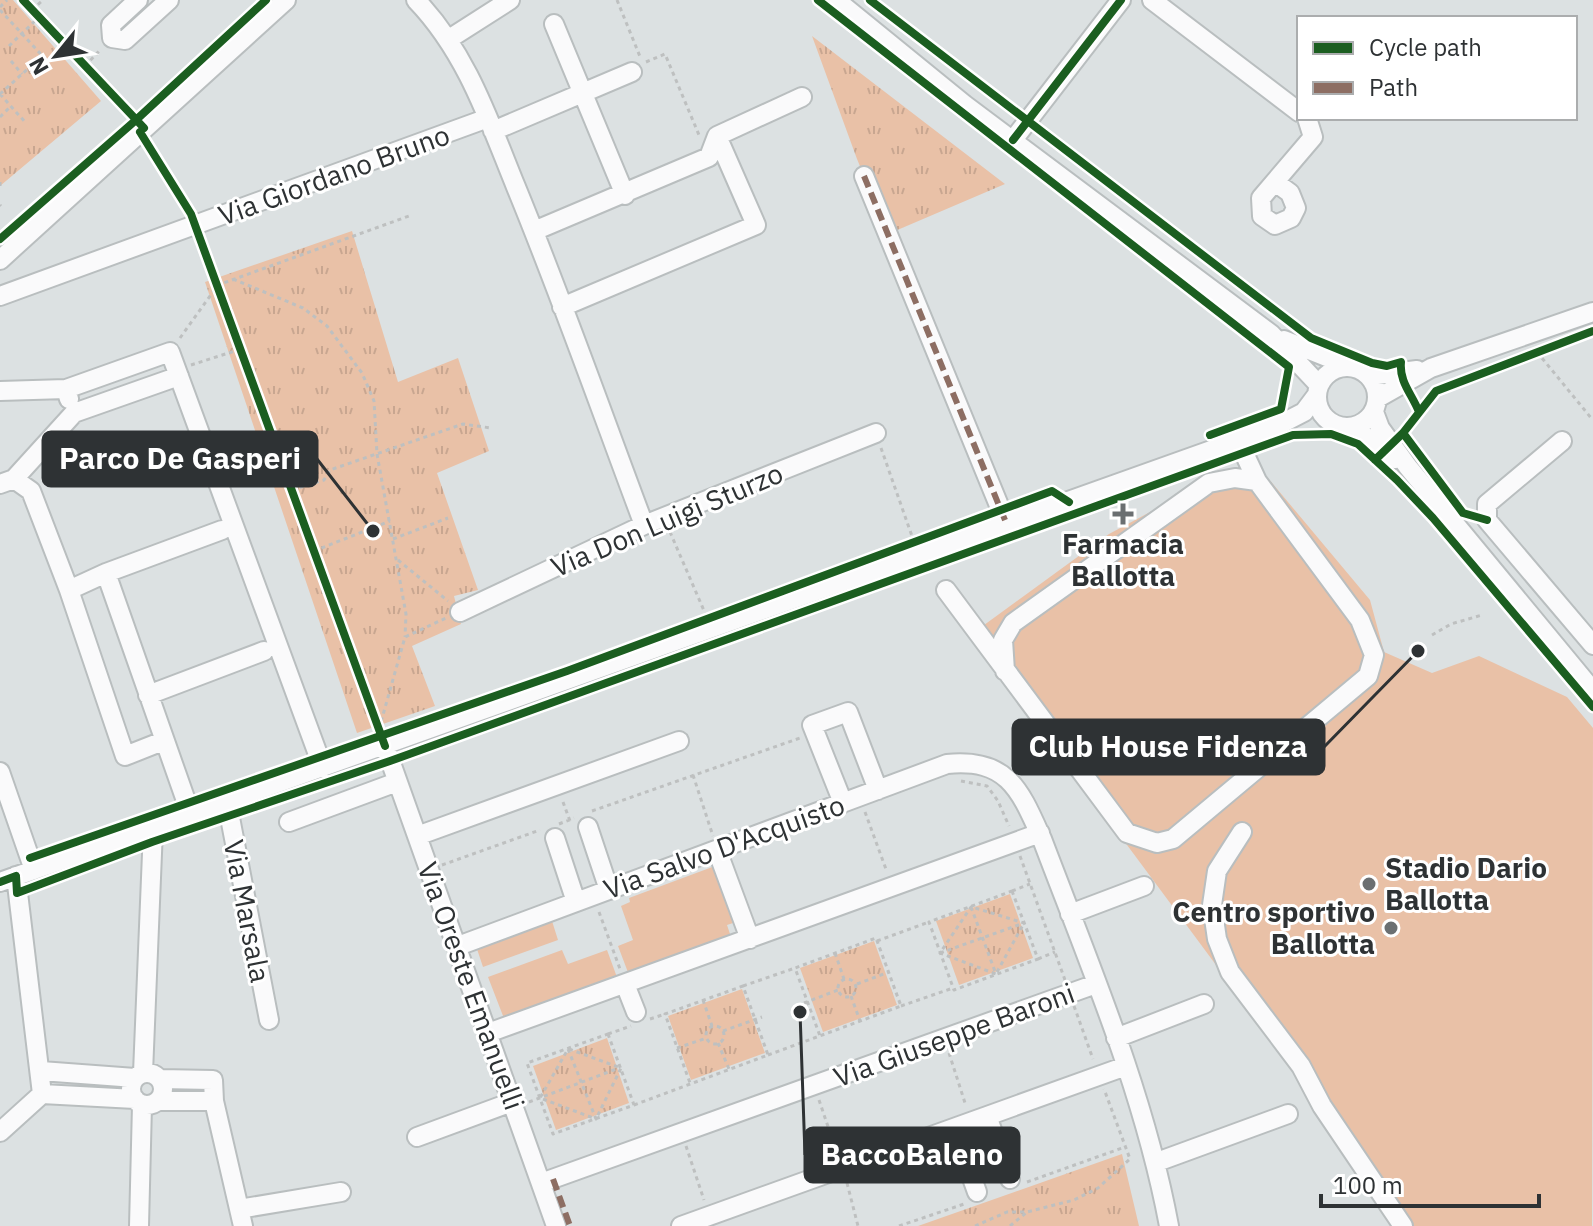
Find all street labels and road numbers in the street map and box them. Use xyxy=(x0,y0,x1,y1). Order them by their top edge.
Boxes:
street label: Via Giordano Bruno xyxy=(213,116,454,234)
street label: Via Don Luigi Sturzo xyxy=(545,454,788,585)
street label: Via Salvo D'Acquisto xyxy=(598,786,849,907)
street label: Via Marsala xyxy=(216,836,279,986)
street label: Via Oreste Emanuelli xyxy=(409,857,534,1115)
street label: Via Giuseppe Baroni xyxy=(828,974,1079,1095)

